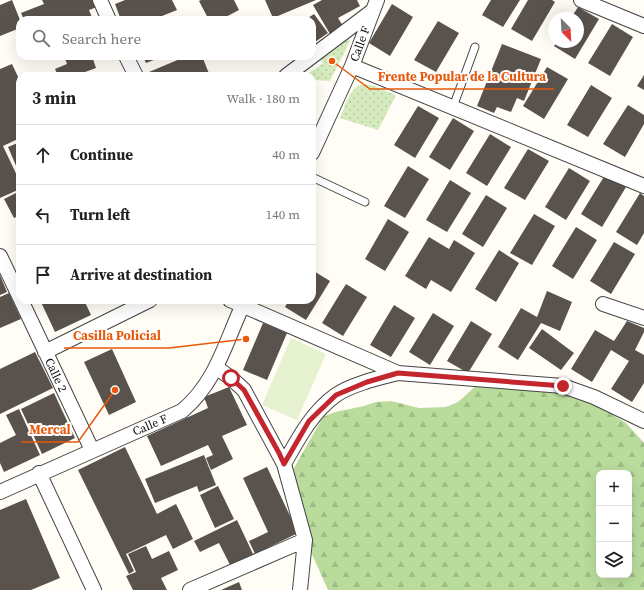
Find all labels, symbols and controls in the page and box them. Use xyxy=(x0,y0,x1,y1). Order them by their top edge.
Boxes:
north arrow xyxy=(548,12,584,48)
search box xyxy=(16,16,316,60)
street label: Calle F xyxy=(346,24,374,64)
icon: search xyxy=(30,27,52,49)
text: Search here xyxy=(62,28,141,49)
callout: Frente Popular de la Cultura xyxy=(370,64,554,89)
text: Frente Popular de la Cultura xyxy=(378,68,546,85)
text: 3 min xyxy=(32,86,76,110)
text: Walk · 180 m xyxy=(227,90,300,107)
icon: ahead xyxy=(32,144,54,166)
text: Continue xyxy=(70,144,133,165)
text: 40 m xyxy=(272,146,300,163)
icon: left xyxy=(32,204,54,226)
text: Turn left xyxy=(70,204,130,225)
text: 140 m xyxy=(266,206,300,223)
icon: arrive xyxy=(32,264,54,286)
text: Arrive at destination xyxy=(70,264,212,285)
callout: Casilla Policial xyxy=(64,323,169,348)
text: Casilla Policial xyxy=(73,327,161,344)
street label: Calle 2 xyxy=(41,355,71,395)
route start xyxy=(222,369,240,387)
route end xyxy=(554,377,572,395)
street label: Calle F xyxy=(130,410,170,440)
callout: Mercal xyxy=(21,417,78,442)
text: Mercal xyxy=(29,421,71,438)
map controls xyxy=(596,470,632,578)
button: + xyxy=(596,470,632,506)
button: − xyxy=(596,506,632,542)
button: layers xyxy=(596,542,632,578)

